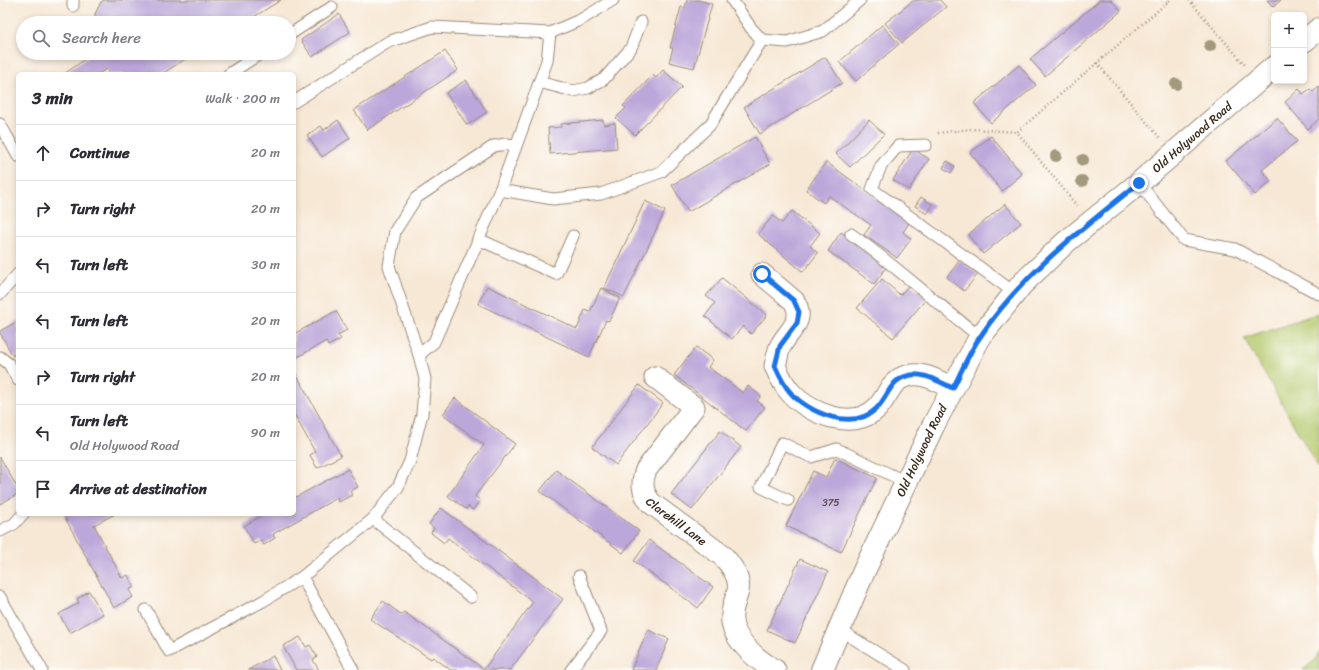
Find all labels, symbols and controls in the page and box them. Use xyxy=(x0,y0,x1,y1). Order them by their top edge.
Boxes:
map controls xyxy=(1271,12,1307,84)
button: + xyxy=(1271,12,1307,48)
search box xyxy=(16,16,296,60)
text: Search here xyxy=(62,25,141,51)
icon: search xyxy=(30,27,52,49)
button: − xyxy=(1271,48,1307,84)
text: 3 min xyxy=(32,83,73,113)
text: Walk · 200 m xyxy=(205,87,280,110)
street label: Old Holywood Road xyxy=(1147,95,1239,179)
text: Continue xyxy=(70,140,130,166)
text: 20 m xyxy=(251,141,280,164)
icon: ahead xyxy=(32,142,54,164)
route end xyxy=(1130,174,1148,192)
text: Turn right xyxy=(70,196,135,222)
text: 20 m xyxy=(251,197,280,220)
icon: right xyxy=(32,198,54,220)
text: Turn left xyxy=(70,252,128,278)
text: 30 m xyxy=(251,253,280,276)
icon: left xyxy=(32,254,54,276)
route start xyxy=(753,265,771,283)
text: Turn left xyxy=(70,308,128,334)
text: 20 m xyxy=(251,309,280,332)
icon: left xyxy=(32,310,54,332)
text: Turn right xyxy=(70,364,135,390)
text: 20 m xyxy=(251,365,280,388)
icon: right xyxy=(32,366,54,388)
street label: Old Holywood Road xyxy=(890,399,954,501)
text: Turn left xyxy=(70,408,128,434)
text: 90 m xyxy=(250,421,280,444)
icon: left xyxy=(32,422,54,444)
text: Old Holywood Road xyxy=(70,434,179,457)
text: Arrive at destination xyxy=(70,476,207,502)
icon: arrive xyxy=(32,478,54,500)
street label: Clarehill Lane xyxy=(639,492,712,552)
house number: 375 xyxy=(822,494,840,512)

